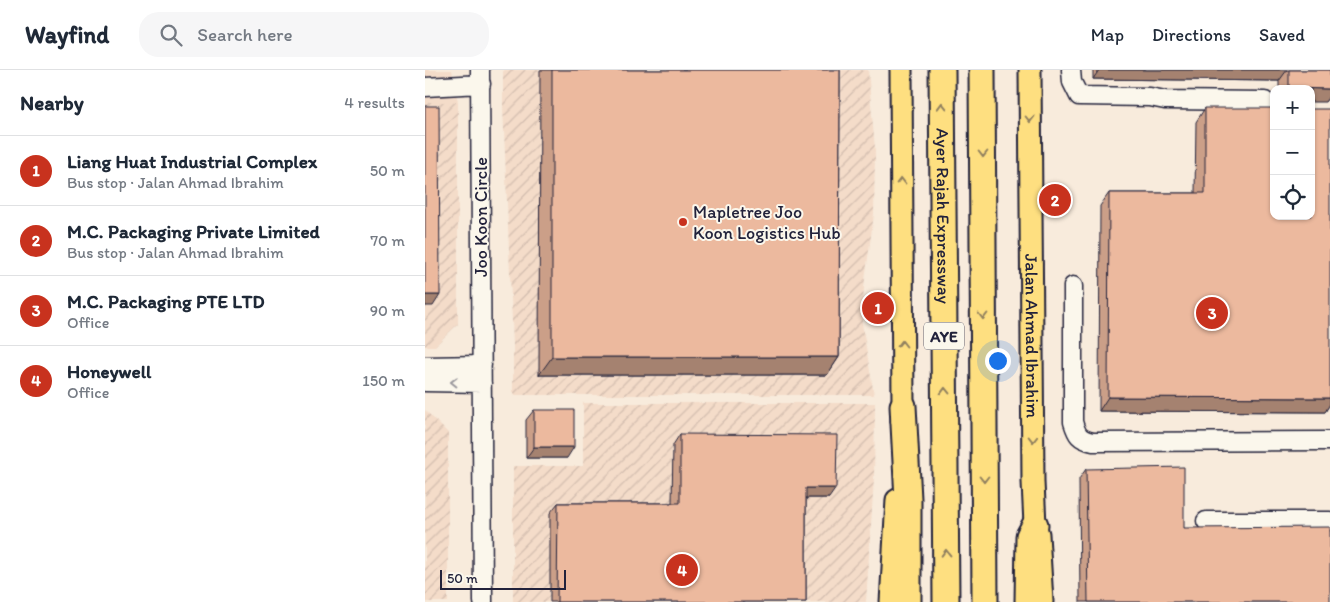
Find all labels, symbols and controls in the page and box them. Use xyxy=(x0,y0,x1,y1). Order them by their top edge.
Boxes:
search box xyxy=(139,12,489,57)
text: Wayfind xyxy=(25,20,109,49)
icon: search xyxy=(157,21,185,49)
text: Search here xyxy=(197,23,293,46)
text: Map xyxy=(1091,24,1124,46)
text: Directions xyxy=(1152,24,1231,46)
text: Saved xyxy=(1259,24,1305,46)
map controls xyxy=(1270,85,1315,220)
button: + xyxy=(1270,85,1315,130)
text: Nearby xyxy=(20,90,84,115)
text: 4 results xyxy=(344,93,405,112)
one-way arrow xyxy=(937,102,947,110)
one-way arrow xyxy=(1025,115,1036,123)
street label: Ayer Rajah Expressway xyxy=(931,128,955,305)
button: − xyxy=(1270,130,1315,175)
text: Liang Huat Industrial Complex xyxy=(67,150,317,173)
one-way arrow xyxy=(978,150,988,158)
street label: Joo Koon Circle xyxy=(470,157,492,277)
text: 1 xyxy=(32,161,40,180)
text: 50 m xyxy=(370,161,405,180)
text: Bus stop · Jalan Ahmad Ibrahim xyxy=(67,173,284,192)
button: locate xyxy=(1270,175,1315,220)
one-way arrow xyxy=(896,177,906,184)
pin: 2 xyxy=(1039,181,1071,219)
place label: Mapletree Joo Koon Logistics Hub xyxy=(693,201,841,244)
marker: Mapletree Joo Koon Logistics Hub xyxy=(677,216,689,228)
text: M.C. Packaging Private Limited xyxy=(67,220,320,243)
text: 2 xyxy=(32,231,40,250)
text: 70 m xyxy=(370,231,405,250)
text: Bus stop · Jalan Ahmad Ibrahim xyxy=(67,243,284,262)
street label: Jalan Ahmad Ibrahim xyxy=(1020,254,1044,418)
pin: 1 xyxy=(862,289,894,327)
text: M.C. Packaging PTE LTD xyxy=(67,290,265,313)
pin: 3 xyxy=(1196,294,1228,332)
text: 3 xyxy=(32,301,40,320)
text: 90 m xyxy=(370,301,405,320)
one-way arrow xyxy=(978,312,988,320)
text: Office xyxy=(67,313,109,332)
road number: AYE xyxy=(924,322,964,350)
one-way arrow xyxy=(897,339,907,347)
your location xyxy=(985,348,1011,374)
text: Honeywell xyxy=(67,360,151,383)
text: 4 xyxy=(31,371,41,390)
text: 150 m xyxy=(362,371,405,390)
one-way arrow xyxy=(449,377,457,387)
text: Office xyxy=(67,383,109,402)
one-way arrow xyxy=(940,387,950,394)
one-way arrow xyxy=(1028,435,1038,443)
one-way arrow xyxy=(979,475,989,483)
one-way arrow xyxy=(941,549,951,557)
pin: 4 xyxy=(666,551,698,589)
scale bar xyxy=(440,567,566,590)
text: 50 m xyxy=(447,570,478,587)

